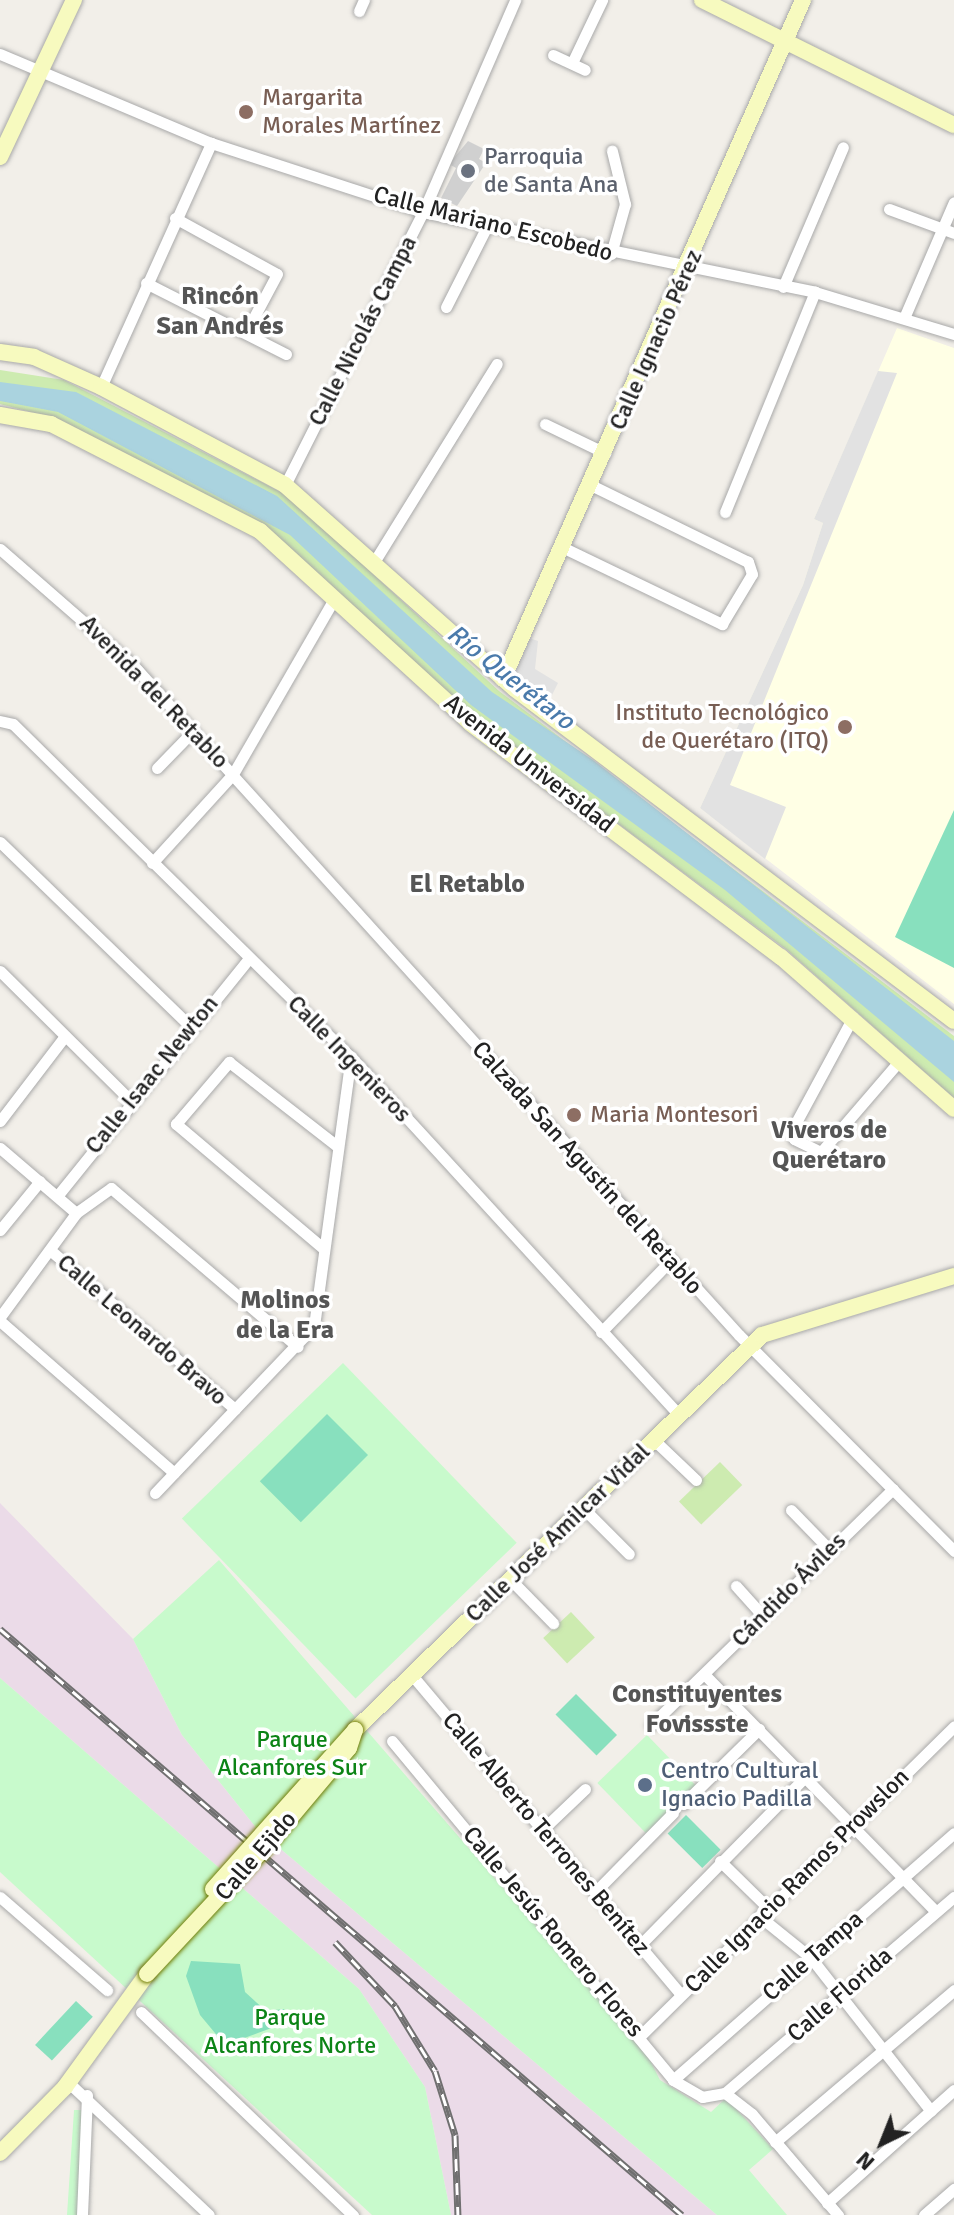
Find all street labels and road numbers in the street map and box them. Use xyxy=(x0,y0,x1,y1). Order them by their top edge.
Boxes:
street label: Calle Mariano Escobedo xyxy=(371,180,615,268)
street label: Calle Nicolás Campa xyxy=(303,231,423,431)
street label: Calle Ignacio Pérez xyxy=(603,245,709,435)
street label: Avenida del Retablo xyxy=(73,609,235,775)
street label: Avenida Universidad xyxy=(438,689,620,839)
street label: Calle Isaac Newton xyxy=(79,990,225,1160)
street label: Calle Ingenieros xyxy=(281,990,417,1128)
street label: Calzada San Agustín del Retablo xyxy=(466,1035,708,1301)
street label: Calle Leonardo Bravo xyxy=(51,1248,233,1412)
street label: Calle José Amilcar Vidal xyxy=(460,1437,656,1629)
street label: Cándido Áviles xyxy=(726,1527,852,1653)
street label: Calle Alberto Terrones Benítez xyxy=(436,1707,656,1961)
street label: Calle Ignacio Ramos Prowslon xyxy=(679,1763,915,1999)
street label: Calle Ejido xyxy=(209,1805,303,1907)
street label: Calle Jesús Romero Flores xyxy=(456,1821,650,2043)
street label: Calle Tampa xyxy=(757,1905,869,2007)
street label: Calle Florida xyxy=(782,1942,898,2048)

